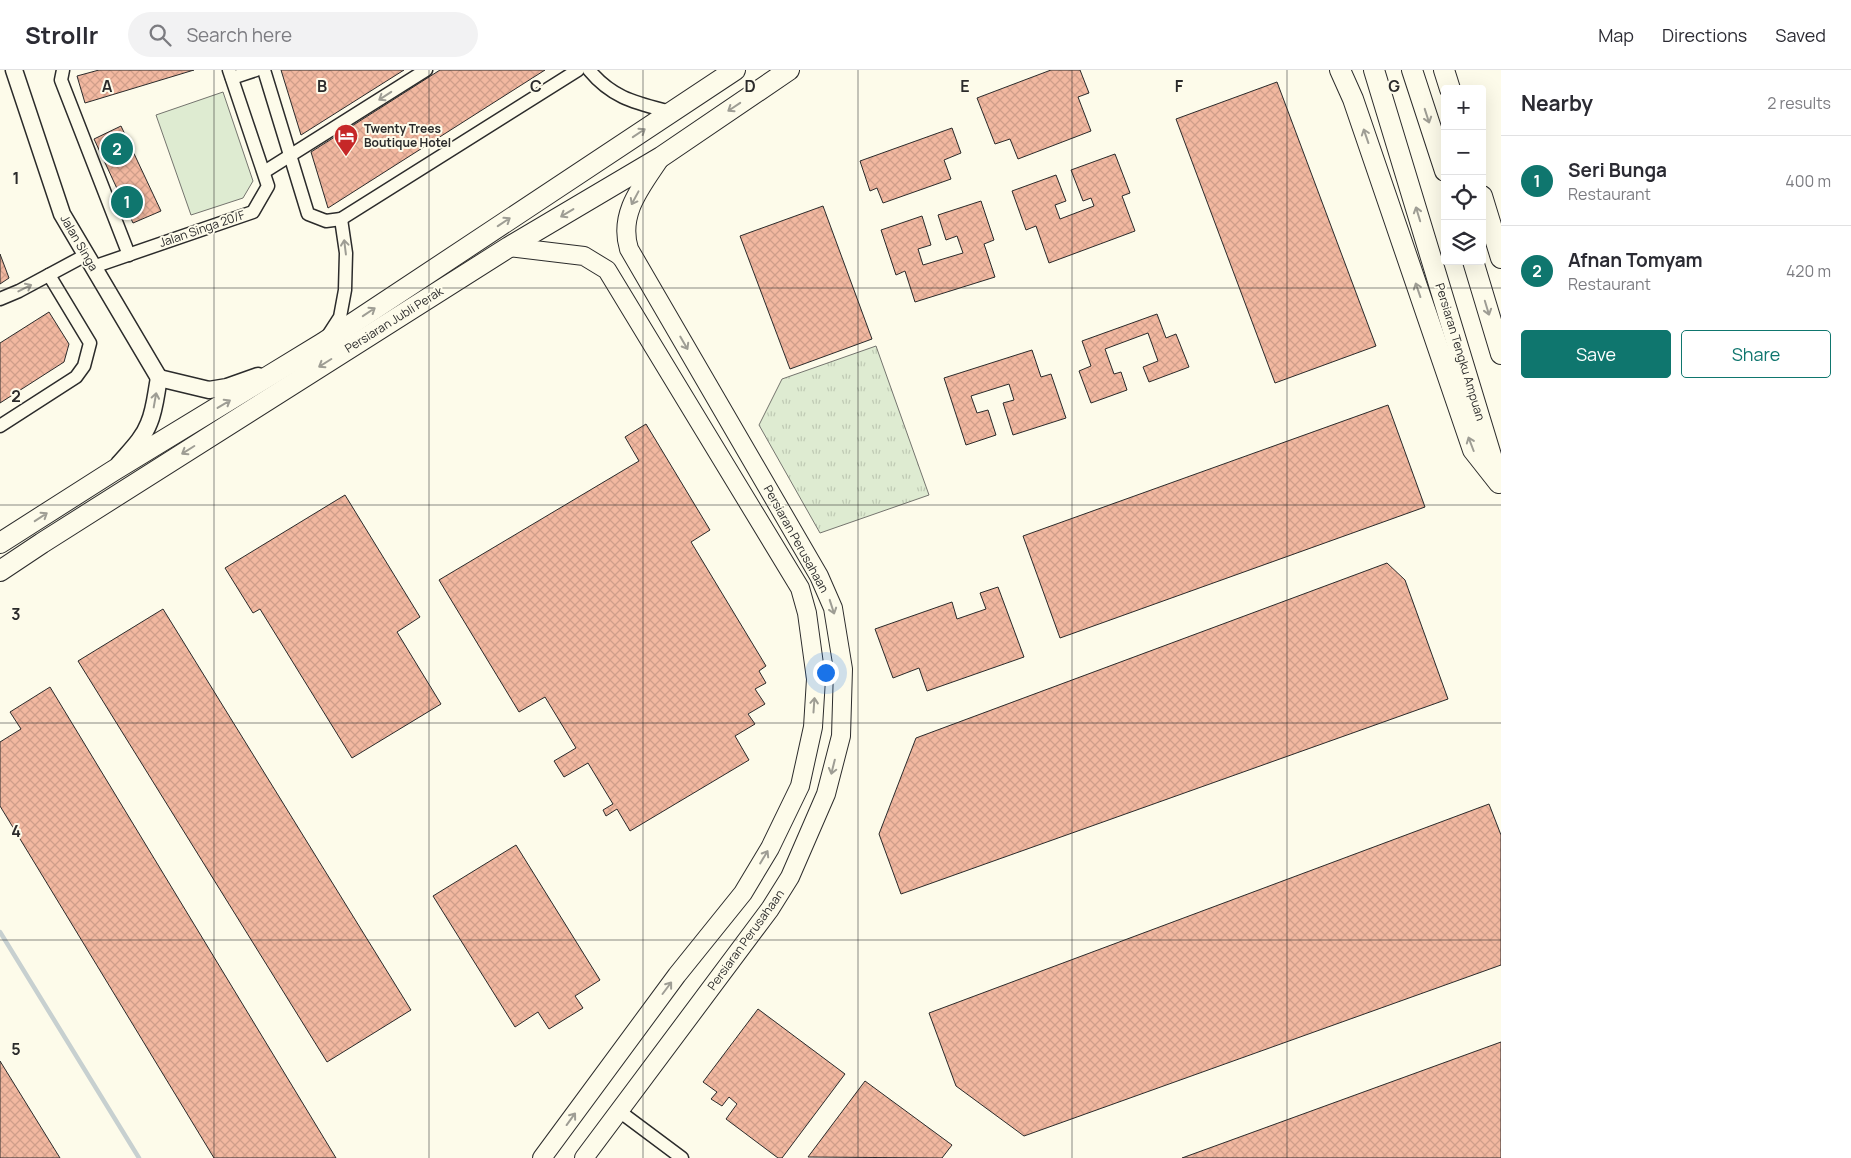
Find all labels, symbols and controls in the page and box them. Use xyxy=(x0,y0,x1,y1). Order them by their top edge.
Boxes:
search box xyxy=(128,12,478,57)
text: Strollr xyxy=(25,18,98,51)
icon: search xyxy=(146,21,174,49)
text: Search here xyxy=(186,22,292,48)
text: Map xyxy=(1598,23,1634,47)
text: Directions xyxy=(1662,23,1747,47)
text: Saved xyxy=(1775,23,1826,47)
text: A xyxy=(102,75,113,97)
text: B xyxy=(317,75,327,97)
text: C xyxy=(530,75,542,97)
text: D xyxy=(744,75,756,97)
text: E xyxy=(960,75,970,97)
text: F xyxy=(1175,75,1184,97)
text: G xyxy=(1388,75,1400,97)
map controls xyxy=(1441,85,1486,265)
button: + xyxy=(1441,85,1486,130)
text: Nearby xyxy=(1521,89,1593,117)
one-way arrow xyxy=(379,92,393,102)
text: 2 results xyxy=(1767,92,1831,114)
one-way arrow xyxy=(727,102,741,112)
one-way arrow xyxy=(1423,108,1433,124)
place label: Twenty Trees Boutique Hotel xyxy=(364,120,451,151)
hotel icon: Twenty Trees Boutique Hotel xyxy=(333,123,359,157)
one-way arrow xyxy=(632,127,646,137)
one-way arrow xyxy=(1360,129,1370,145)
pin: 2 xyxy=(101,130,133,168)
button: − xyxy=(1441,130,1486,175)
text: Seri Bunga xyxy=(1568,157,1667,183)
text: 1 xyxy=(12,167,20,189)
text: 1 xyxy=(1533,170,1541,192)
text: 400 m xyxy=(1785,170,1831,192)
button: locate xyxy=(1441,175,1486,220)
pin: 1 xyxy=(111,183,143,221)
text: Restaurant xyxy=(1568,183,1651,205)
one-way arrow xyxy=(630,191,640,206)
street label: Jalan Singa 20/F xyxy=(157,206,247,251)
one-way arrow xyxy=(1412,206,1422,222)
one-way arrow xyxy=(561,208,575,218)
street label: Jalan Singa xyxy=(56,212,102,274)
one-way arrow xyxy=(497,217,511,228)
button: layers xyxy=(1441,220,1486,265)
one-way arrow xyxy=(340,240,350,256)
text: Afnan Tomyam xyxy=(1568,247,1703,273)
text: 2 xyxy=(1532,260,1542,282)
text: 420 m xyxy=(1786,260,1831,282)
text: Restaurant xyxy=(1568,273,1651,295)
street label: Persiaran Tengku Ampuan xyxy=(1431,281,1489,423)
street label: Persiaran Jubli Perak xyxy=(341,282,447,357)
one-way arrow xyxy=(17,283,32,292)
one-way arrow xyxy=(1413,283,1422,298)
one-way arrow xyxy=(1483,299,1493,315)
one-way arrow xyxy=(361,307,375,317)
button: Save xyxy=(1521,330,1671,378)
button: Share xyxy=(1681,330,1831,378)
one-way arrow xyxy=(680,336,690,350)
one-way arrow xyxy=(319,359,333,369)
text: 2 xyxy=(11,385,21,407)
one-way arrow xyxy=(150,393,160,409)
one-way arrow xyxy=(216,399,230,409)
one-way arrow xyxy=(1466,437,1475,452)
one-way arrow xyxy=(181,445,195,456)
street label: Persiaran Perusahaan xyxy=(760,482,833,596)
one-way arrow xyxy=(34,512,48,522)
one-way arrow xyxy=(827,599,837,615)
text: 3 xyxy=(11,603,21,625)
your location xyxy=(813,660,839,686)
one-way arrow xyxy=(810,697,819,713)
one-way arrow xyxy=(828,759,837,775)
text: 4 xyxy=(11,820,21,842)
one-way arrow xyxy=(759,851,769,865)
street label: Persiaran Perusahaan xyxy=(703,886,788,993)
one-way arrow xyxy=(662,981,672,995)
text: 5 xyxy=(11,1038,21,1060)
one-way arrow xyxy=(566,1112,576,1126)

